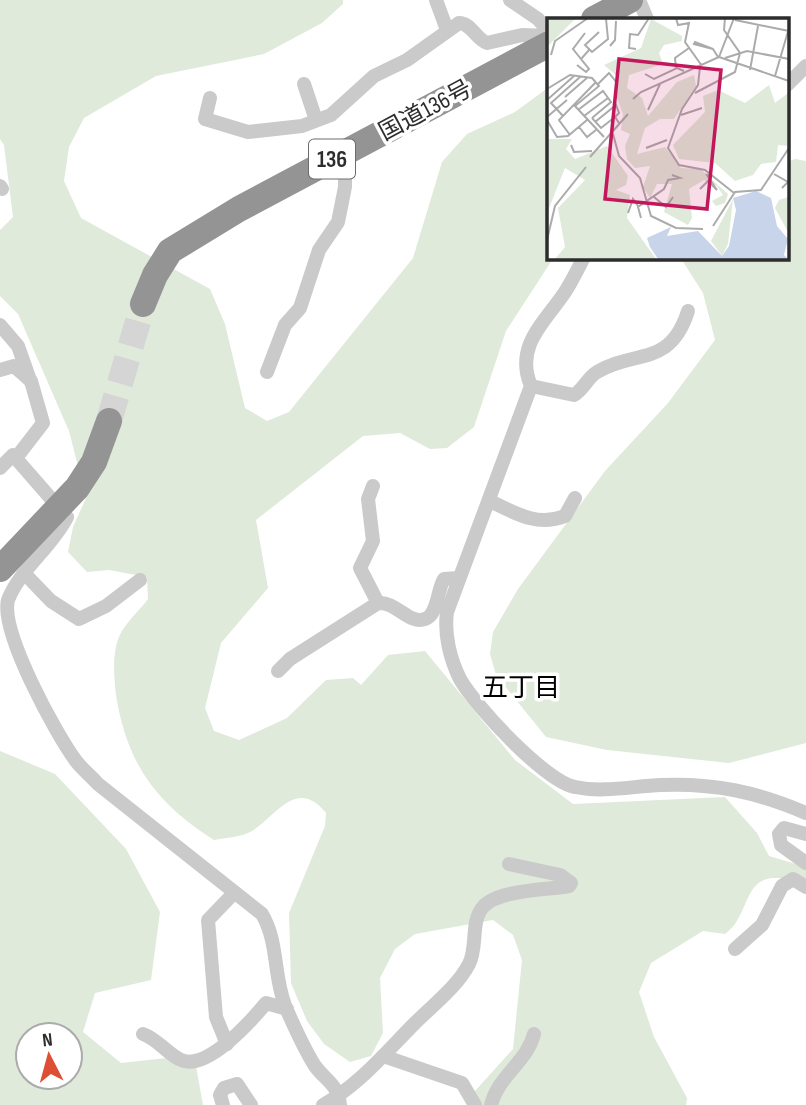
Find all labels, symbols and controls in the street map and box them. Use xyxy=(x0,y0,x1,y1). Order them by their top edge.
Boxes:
inset map xyxy=(547,18,788,259)
street label: 国道136号 xyxy=(374,74,477,147)
road number: 136 xyxy=(309,140,355,178)
district label: 五丁目 xyxy=(482,673,560,704)
north arrow xyxy=(14,1021,84,1091)
text: N xyxy=(41,1029,54,1053)

